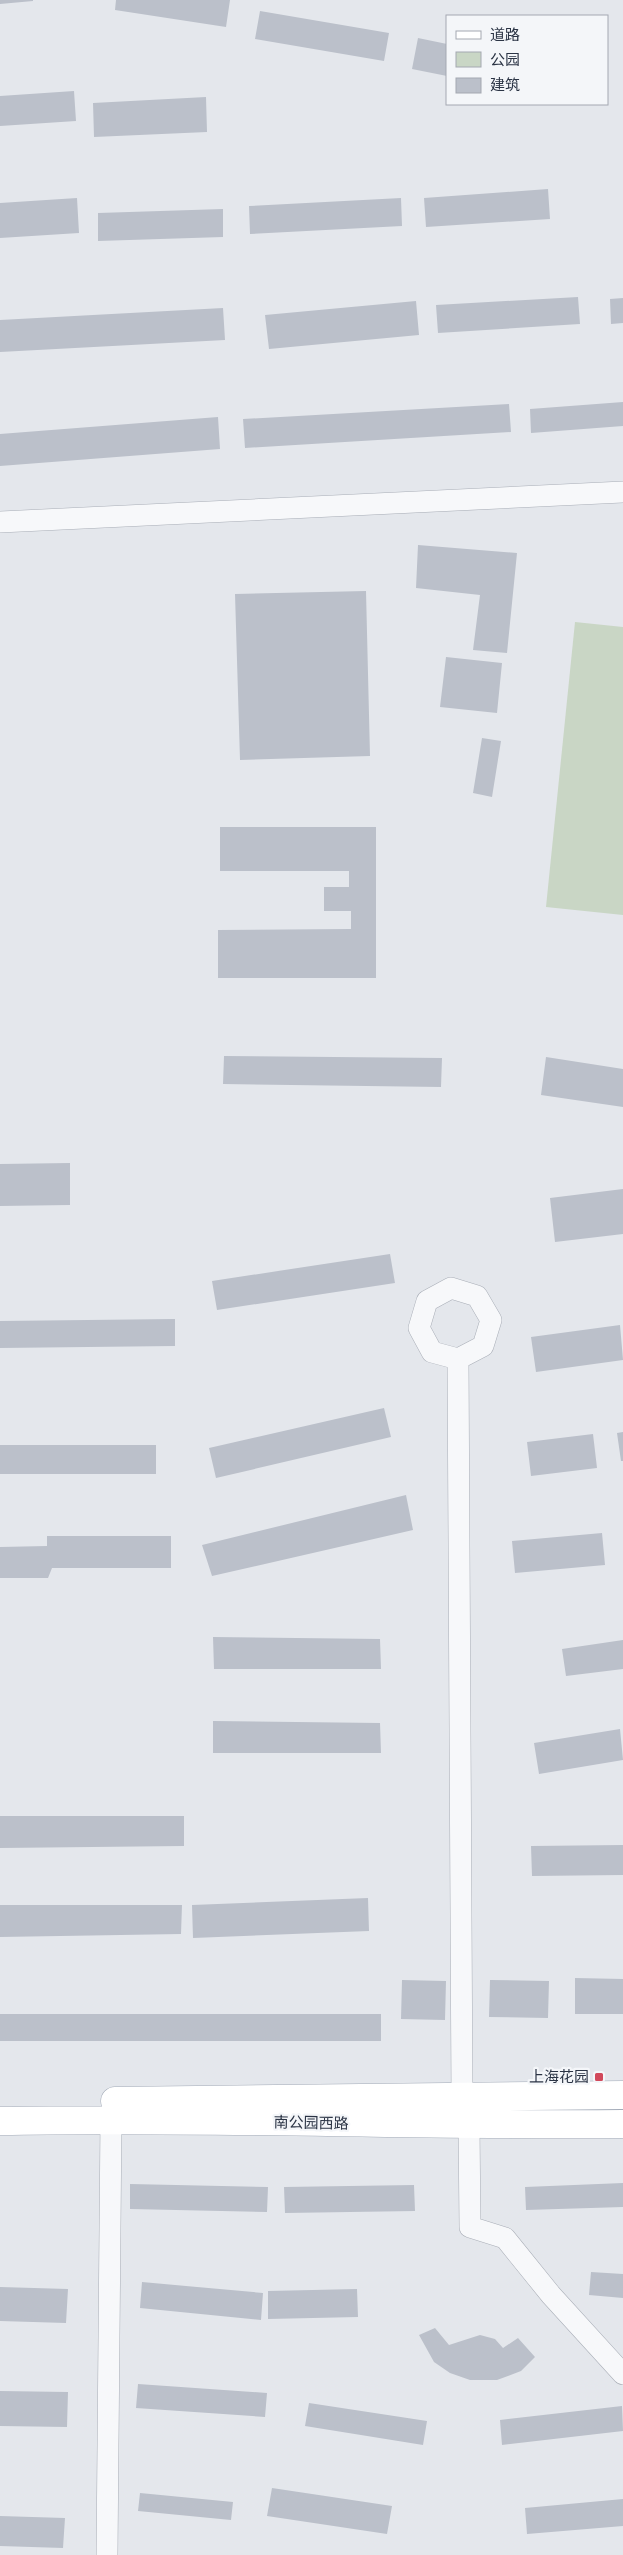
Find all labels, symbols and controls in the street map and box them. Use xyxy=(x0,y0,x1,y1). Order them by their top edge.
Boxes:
legend xyxy=(446,15,608,105)
text: 道路 xyxy=(490,26,520,44)
text: 公园 xyxy=(490,51,520,69)
text: 建筑 xyxy=(490,76,520,94)
place label: 上海花园 xyxy=(529,2068,589,2086)
marker: 上海花园 xyxy=(593,2071,605,2083)
street label: 南公园西路 xyxy=(273,2113,349,2133)

